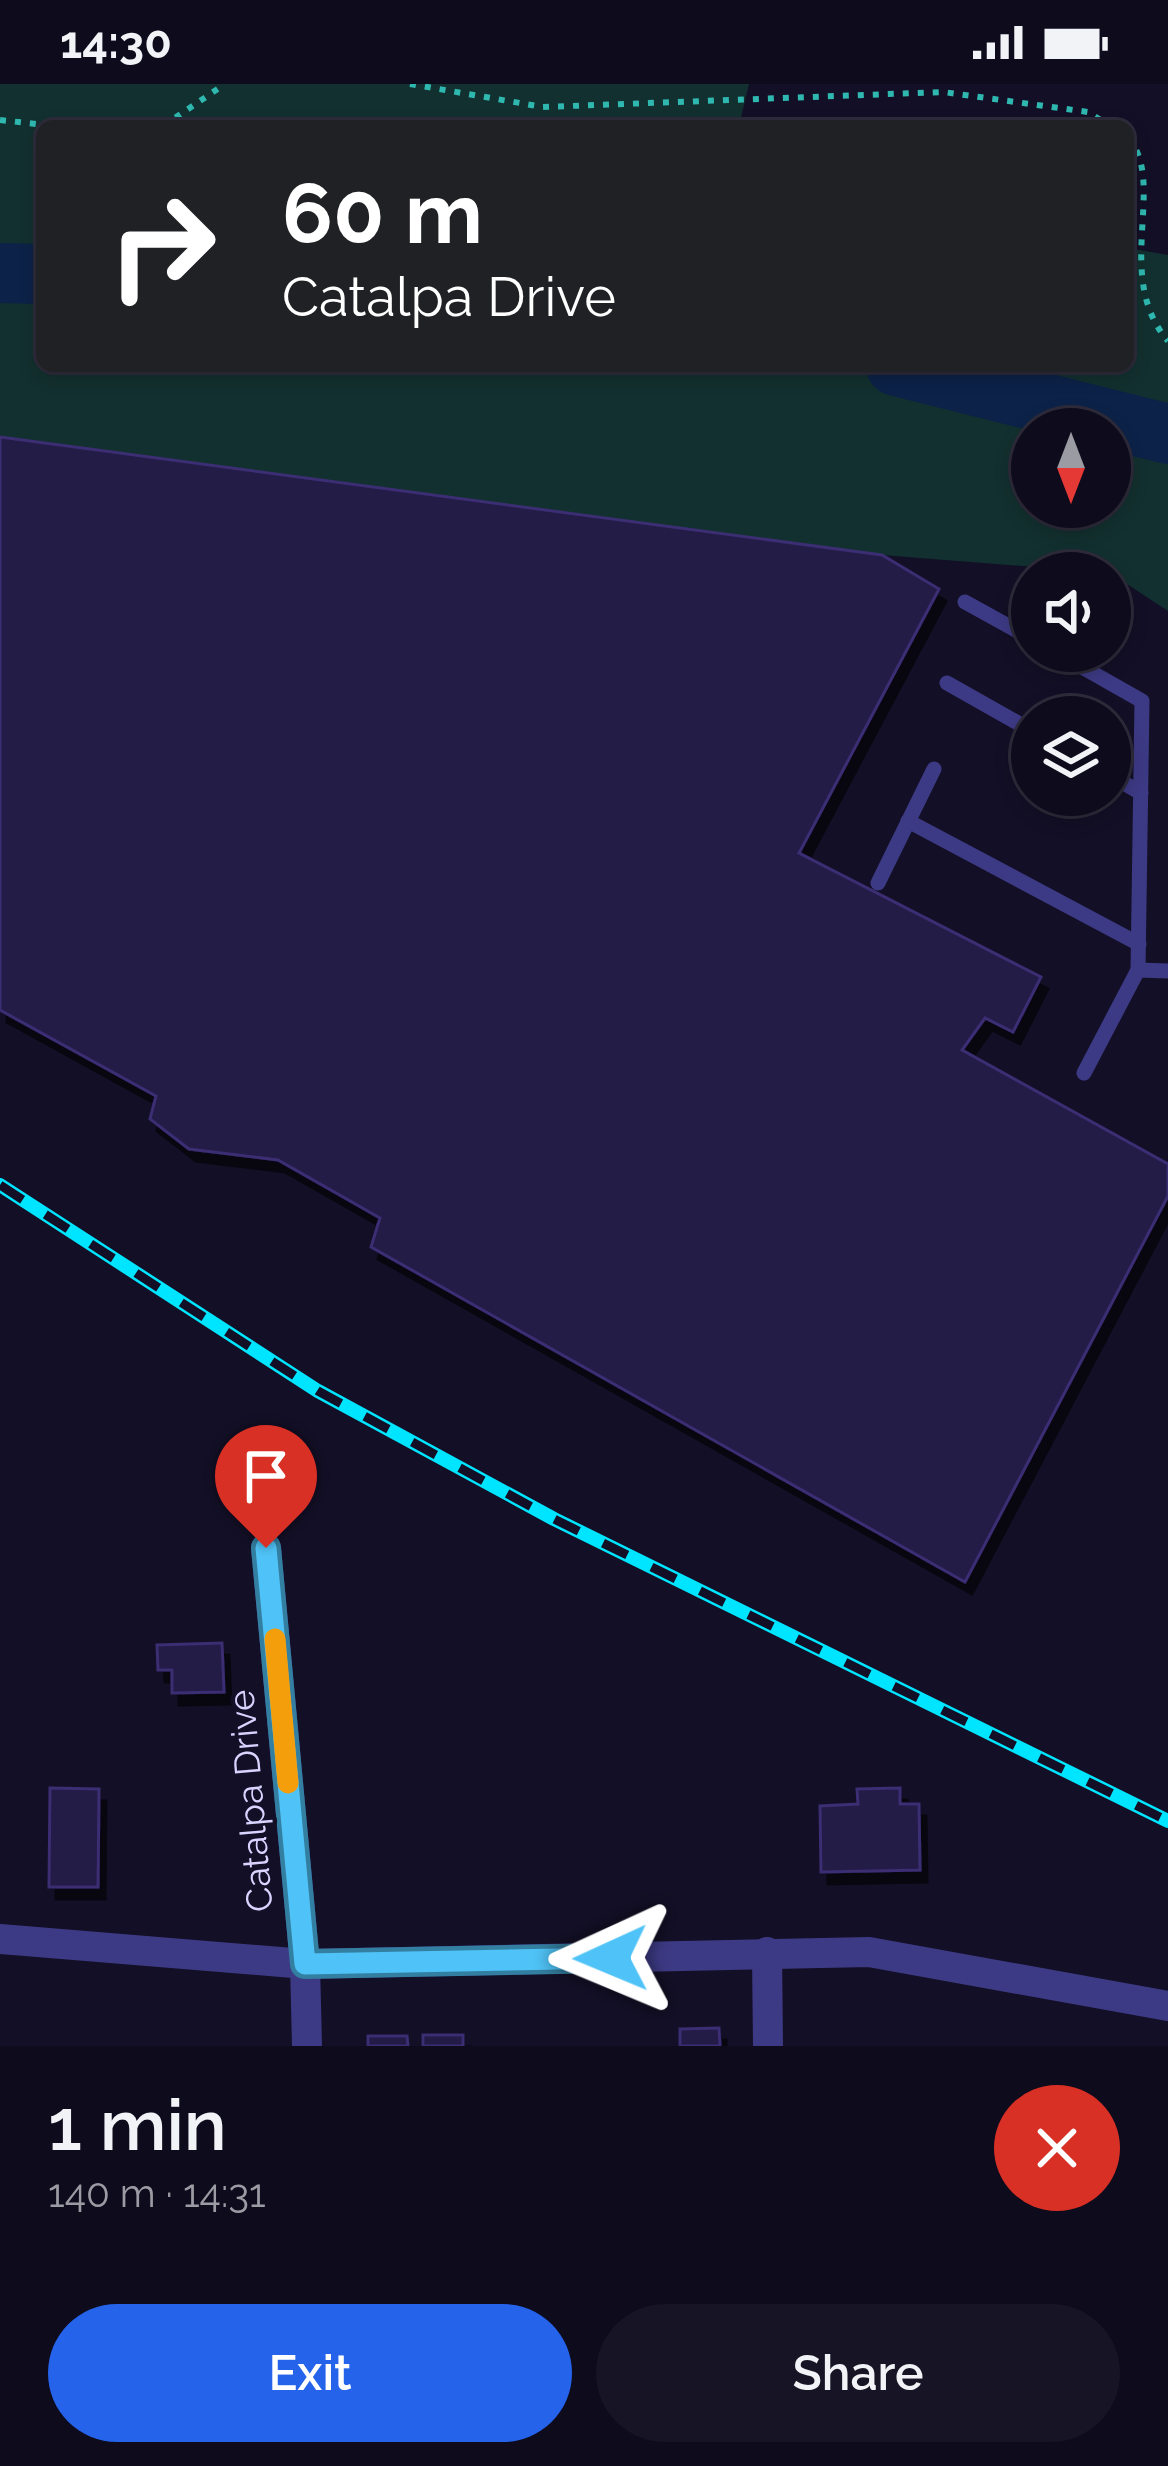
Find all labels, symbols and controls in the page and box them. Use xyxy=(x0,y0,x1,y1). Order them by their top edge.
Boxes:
text: 14:30 xyxy=(60,16,172,69)
text: 60 m xyxy=(282,164,483,263)
icon: right xyxy=(84,168,240,324)
text: Catalpa Drive xyxy=(282,265,616,329)
north arrow xyxy=(1011,408,1131,528)
map controls xyxy=(1011,408,1131,816)
button: sound xyxy=(1011,552,1131,672)
button: layers xyxy=(1011,696,1131,816)
pin xyxy=(215,1425,317,1548)
icon: arrive xyxy=(233,1443,299,1509)
street label: Catalpa Drive xyxy=(219,1688,281,1914)
position arrow xyxy=(548,1895,674,2021)
text: 1 min xyxy=(48,2082,227,2167)
button: close xyxy=(994,2085,1120,2211)
text: 140 m · 14:31 xyxy=(48,2170,266,2216)
button: Exit xyxy=(48,2304,572,2442)
button: Share xyxy=(596,2304,1120,2442)

